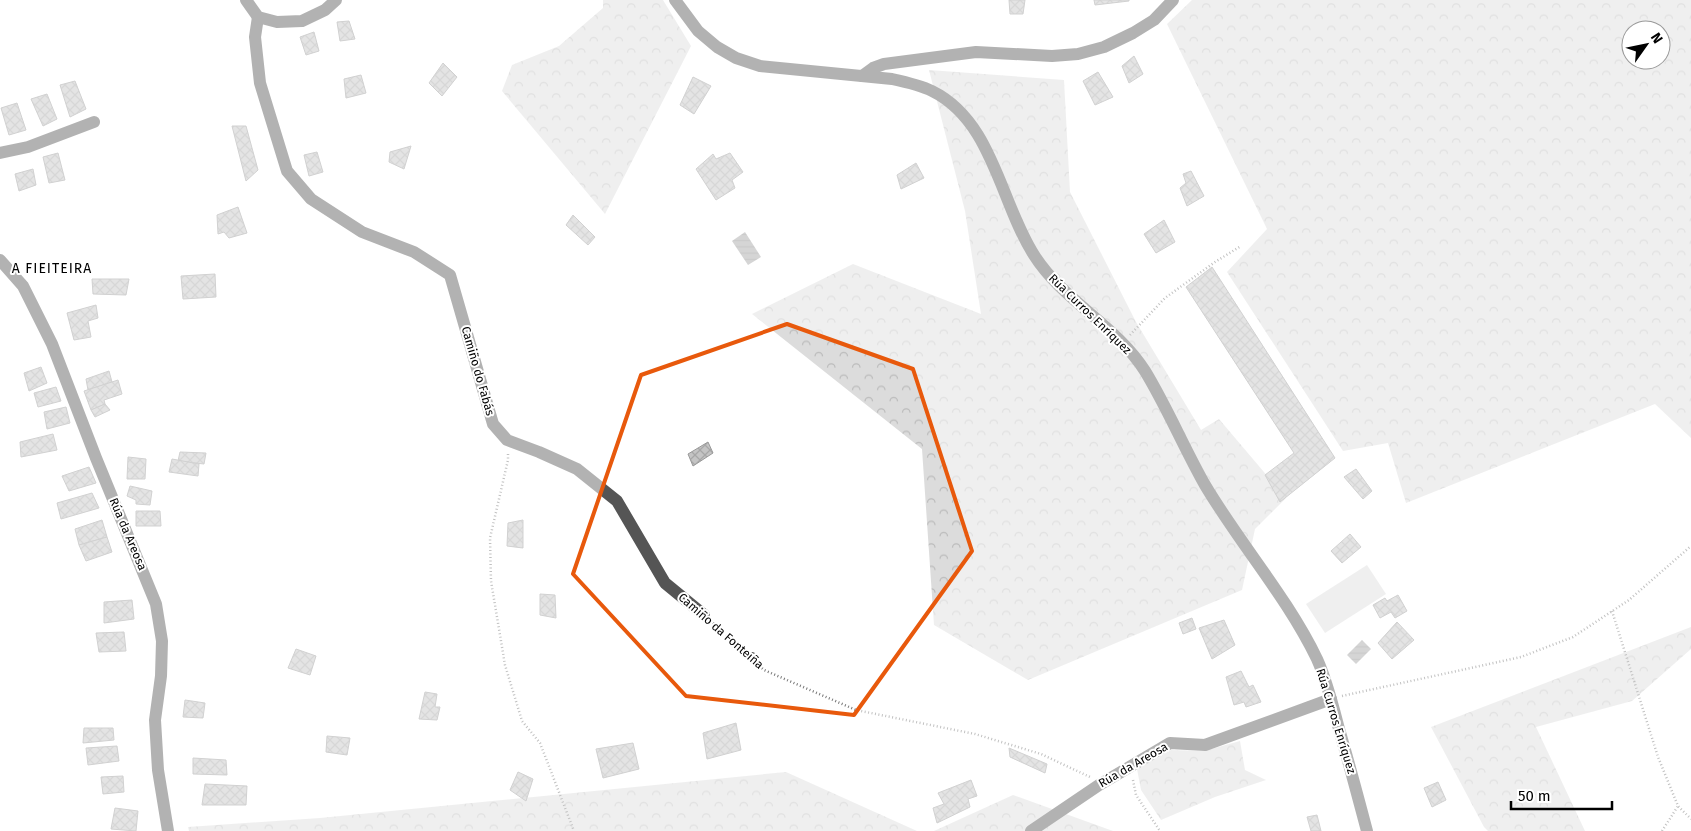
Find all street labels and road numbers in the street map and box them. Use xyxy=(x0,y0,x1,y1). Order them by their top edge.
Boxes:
street label: Rúa Curros Enríquez xyxy=(1046,271,1134,357)
street label: Camiño do Fabás xyxy=(459,325,498,418)
street label: Rúa da Areosa xyxy=(106,496,150,572)
street label: Camiño da Fonteíña xyxy=(676,590,766,672)
street label: Rúa Curros Enríquez xyxy=(1313,667,1359,775)
street label: Rúa da Areosa xyxy=(1096,740,1170,790)

